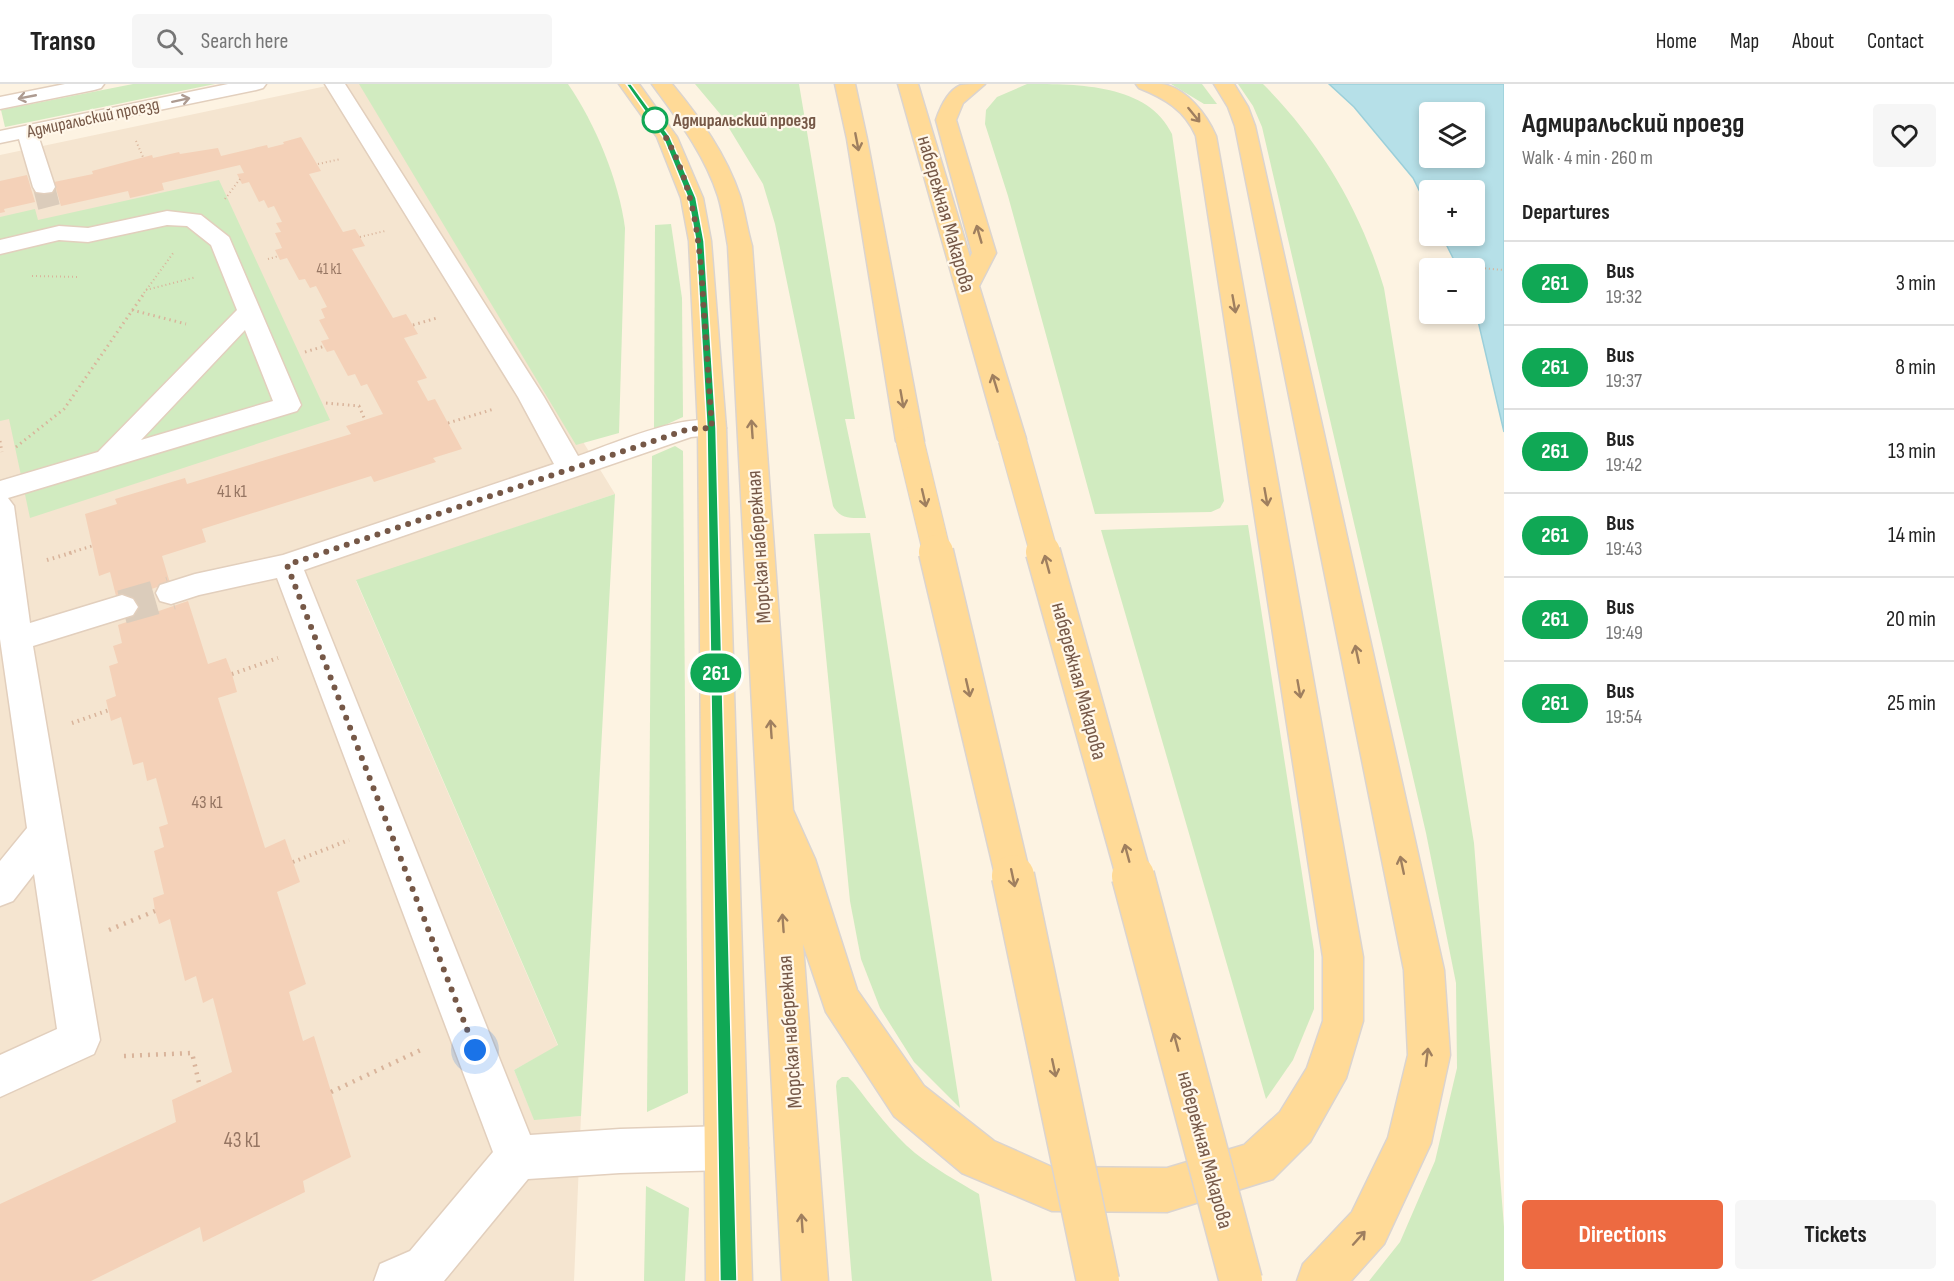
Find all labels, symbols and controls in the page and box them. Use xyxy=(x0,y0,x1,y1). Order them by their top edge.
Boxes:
search box xyxy=(132,14,552,68)
text: Transo xyxy=(30,25,96,58)
icon: search xyxy=(153,25,186,58)
text: Search here xyxy=(201,28,288,55)
text: Home xyxy=(1656,29,1697,54)
text: Map xyxy=(1730,29,1759,54)
text: About xyxy=(1792,29,1834,54)
text: Contact xyxy=(1867,29,1924,54)
one-way arrow xyxy=(17,92,37,103)
street label: Адмиральский проезд xyxy=(24,94,161,143)
one-way arrow xyxy=(170,94,190,105)
map controls xyxy=(1419,102,1485,324)
button: layers xyxy=(1419,102,1485,168)
button: heart xyxy=(1873,104,1936,167)
marker: Адмиральский проезд xyxy=(642,107,668,133)
one-way arrow xyxy=(1188,107,1201,123)
text: Адмиральский проезд xyxy=(1522,107,1744,140)
place label: Адмиральский проезд xyxy=(672,110,816,131)
one-way arrow xyxy=(852,131,863,151)
street label: набережная Макарова xyxy=(912,133,980,295)
text: Walk · 4 min · 260 m xyxy=(1522,146,1653,170)
button: + xyxy=(1419,180,1485,246)
text: Departures xyxy=(1522,199,1610,226)
one-way arrow xyxy=(973,225,984,244)
button: − xyxy=(1419,258,1485,324)
text: Bus xyxy=(1606,258,1635,285)
house number: 41 к1 xyxy=(317,260,342,279)
text: 3 min xyxy=(1896,270,1936,297)
text: 261 xyxy=(1541,271,1569,296)
text: 19:32 xyxy=(1606,285,1642,309)
one-way arrow xyxy=(1229,294,1240,314)
text: Bus xyxy=(1606,342,1635,369)
text: 8 min xyxy=(1895,354,1936,381)
text: 261 xyxy=(1541,355,1569,380)
text: 19:37 xyxy=(1606,369,1642,393)
one-way arrow xyxy=(989,374,1000,393)
one-way arrow xyxy=(897,389,908,408)
one-way arrow xyxy=(746,420,757,440)
text: Bus xyxy=(1606,426,1635,453)
text: 13 min xyxy=(1888,438,1936,465)
text: 261 xyxy=(1541,439,1569,464)
text: 19:42 xyxy=(1606,453,1642,477)
street label: Морская набережная xyxy=(741,470,777,624)
house number: 41 к1 xyxy=(217,481,248,502)
one-way arrow xyxy=(1261,486,1272,506)
one-way arrow xyxy=(918,488,930,507)
text: Bus xyxy=(1606,510,1635,537)
text: 14 min xyxy=(1888,522,1936,549)
text: 261 xyxy=(1541,523,1569,548)
text: 19:43 xyxy=(1606,537,1642,561)
one-way arrow xyxy=(1041,555,1052,574)
text: Bus xyxy=(1606,594,1635,621)
street label: набережная Макарова xyxy=(1046,600,1112,762)
text: 20 min xyxy=(1886,606,1936,633)
text: 261 xyxy=(1541,607,1569,632)
text: 19:49 xyxy=(1606,621,1643,645)
one-way arrow xyxy=(1351,644,1362,664)
line badge: 261 xyxy=(682,654,750,692)
text: 261 xyxy=(702,661,730,686)
one-way arrow xyxy=(963,678,975,697)
text: Bus xyxy=(1606,678,1635,705)
one-way arrow xyxy=(1293,679,1304,698)
text: 25 min xyxy=(1887,690,1936,717)
text: 261 xyxy=(1541,691,1569,716)
text: 19:54 xyxy=(1606,705,1642,729)
one-way arrow xyxy=(765,719,776,739)
house number: 43 к1 xyxy=(191,792,223,813)
one-way arrow xyxy=(1121,844,1132,863)
one-way arrow xyxy=(1395,856,1407,875)
one-way arrow xyxy=(1008,868,1019,887)
one-way arrow xyxy=(778,914,789,934)
street label: Морская набережная xyxy=(772,955,808,1109)
one-way arrow xyxy=(1170,1033,1182,1052)
your location xyxy=(460,1035,490,1065)
one-way arrow xyxy=(1422,1048,1433,1068)
one-way arrow xyxy=(1049,1058,1060,1078)
street label: набережная Макарова xyxy=(1172,1069,1238,1231)
house number: 43 к1 xyxy=(224,1128,261,1153)
button: Directions xyxy=(1522,1200,1723,1269)
button: Tickets xyxy=(1735,1200,1936,1269)
one-way arrow xyxy=(796,1213,807,1233)
one-way arrow xyxy=(1352,1230,1366,1245)

